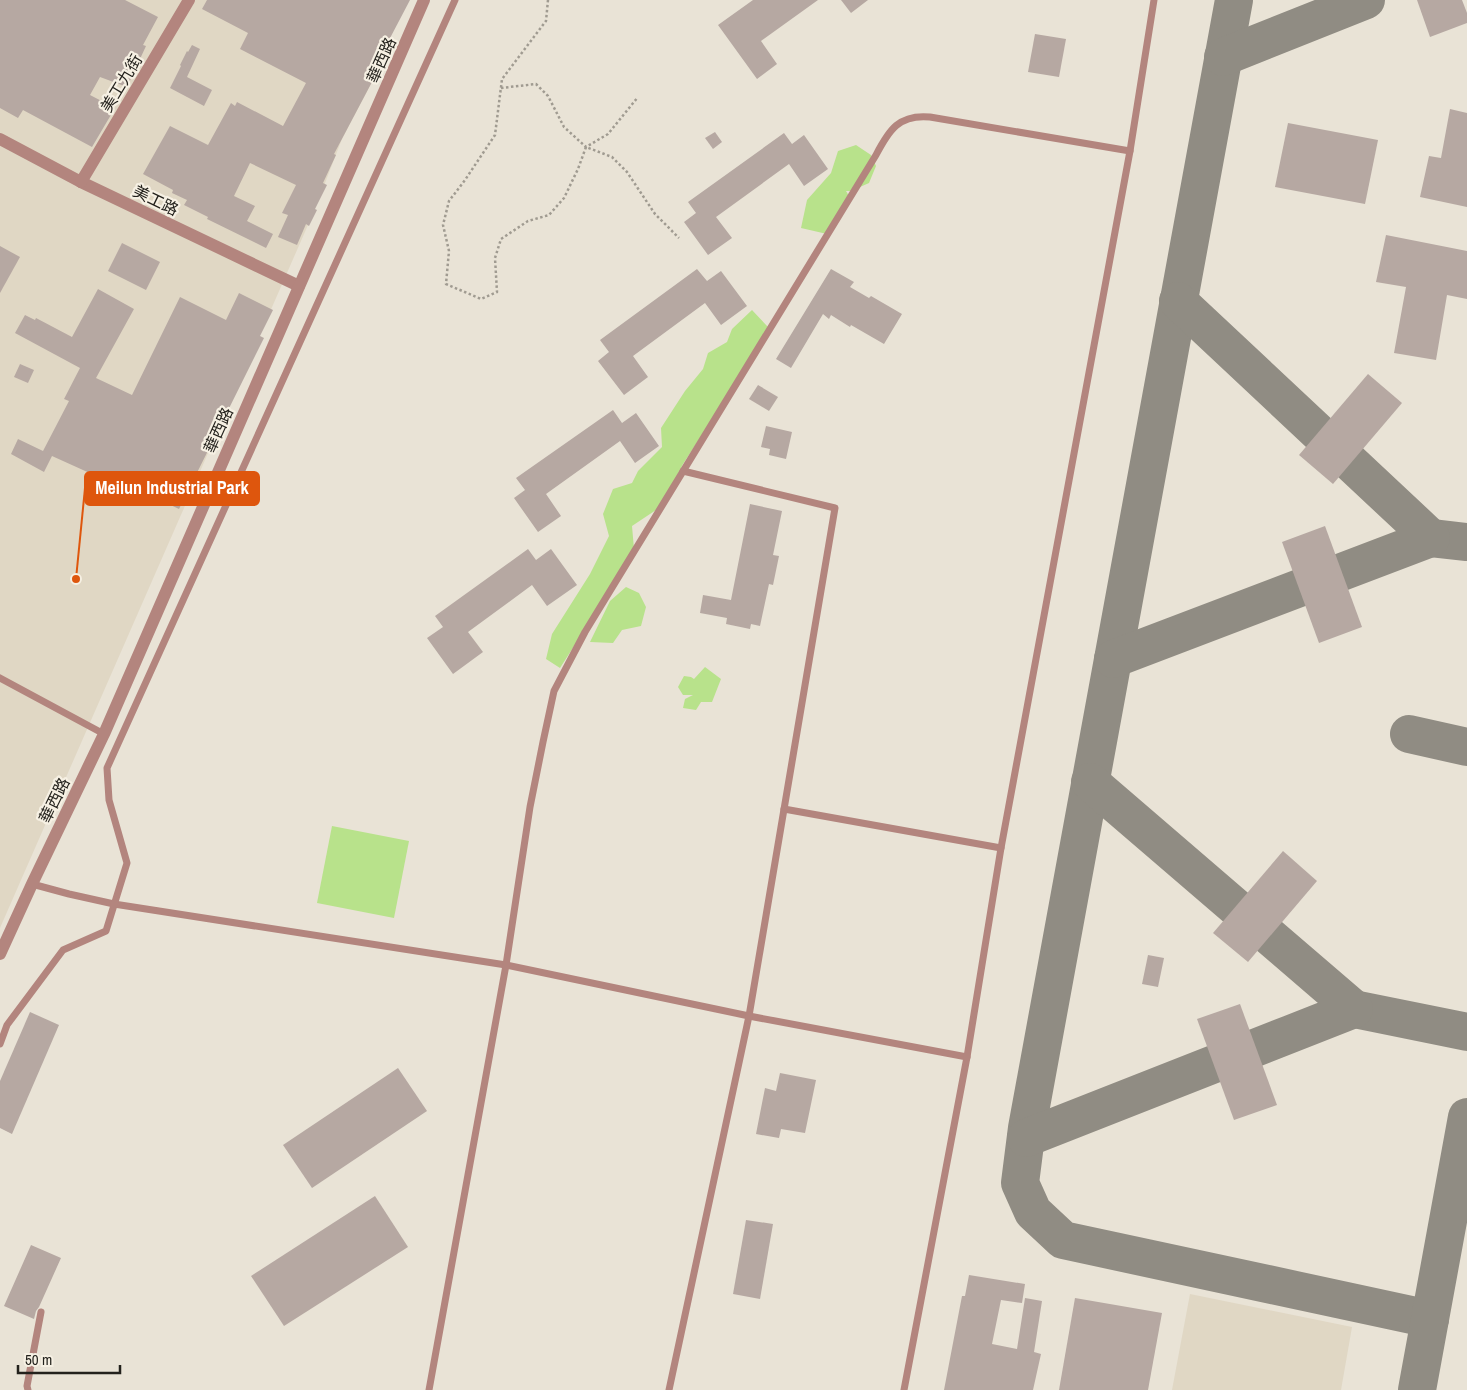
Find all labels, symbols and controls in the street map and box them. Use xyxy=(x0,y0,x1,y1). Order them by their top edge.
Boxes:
street label: 華西路 xyxy=(361,34,401,86)
street label: 美工九街 xyxy=(95,50,147,116)
street label: 美工路 xyxy=(130,180,182,220)
street label: 華西路 xyxy=(198,404,238,456)
callout: Meilun Industrial Park xyxy=(85,472,259,505)
text: Meilun Industrial Park xyxy=(95,475,249,500)
street label: 華西路 xyxy=(34,774,74,826)
scale bar xyxy=(18,1342,120,1374)
text: 50 m xyxy=(25,1349,52,1370)

